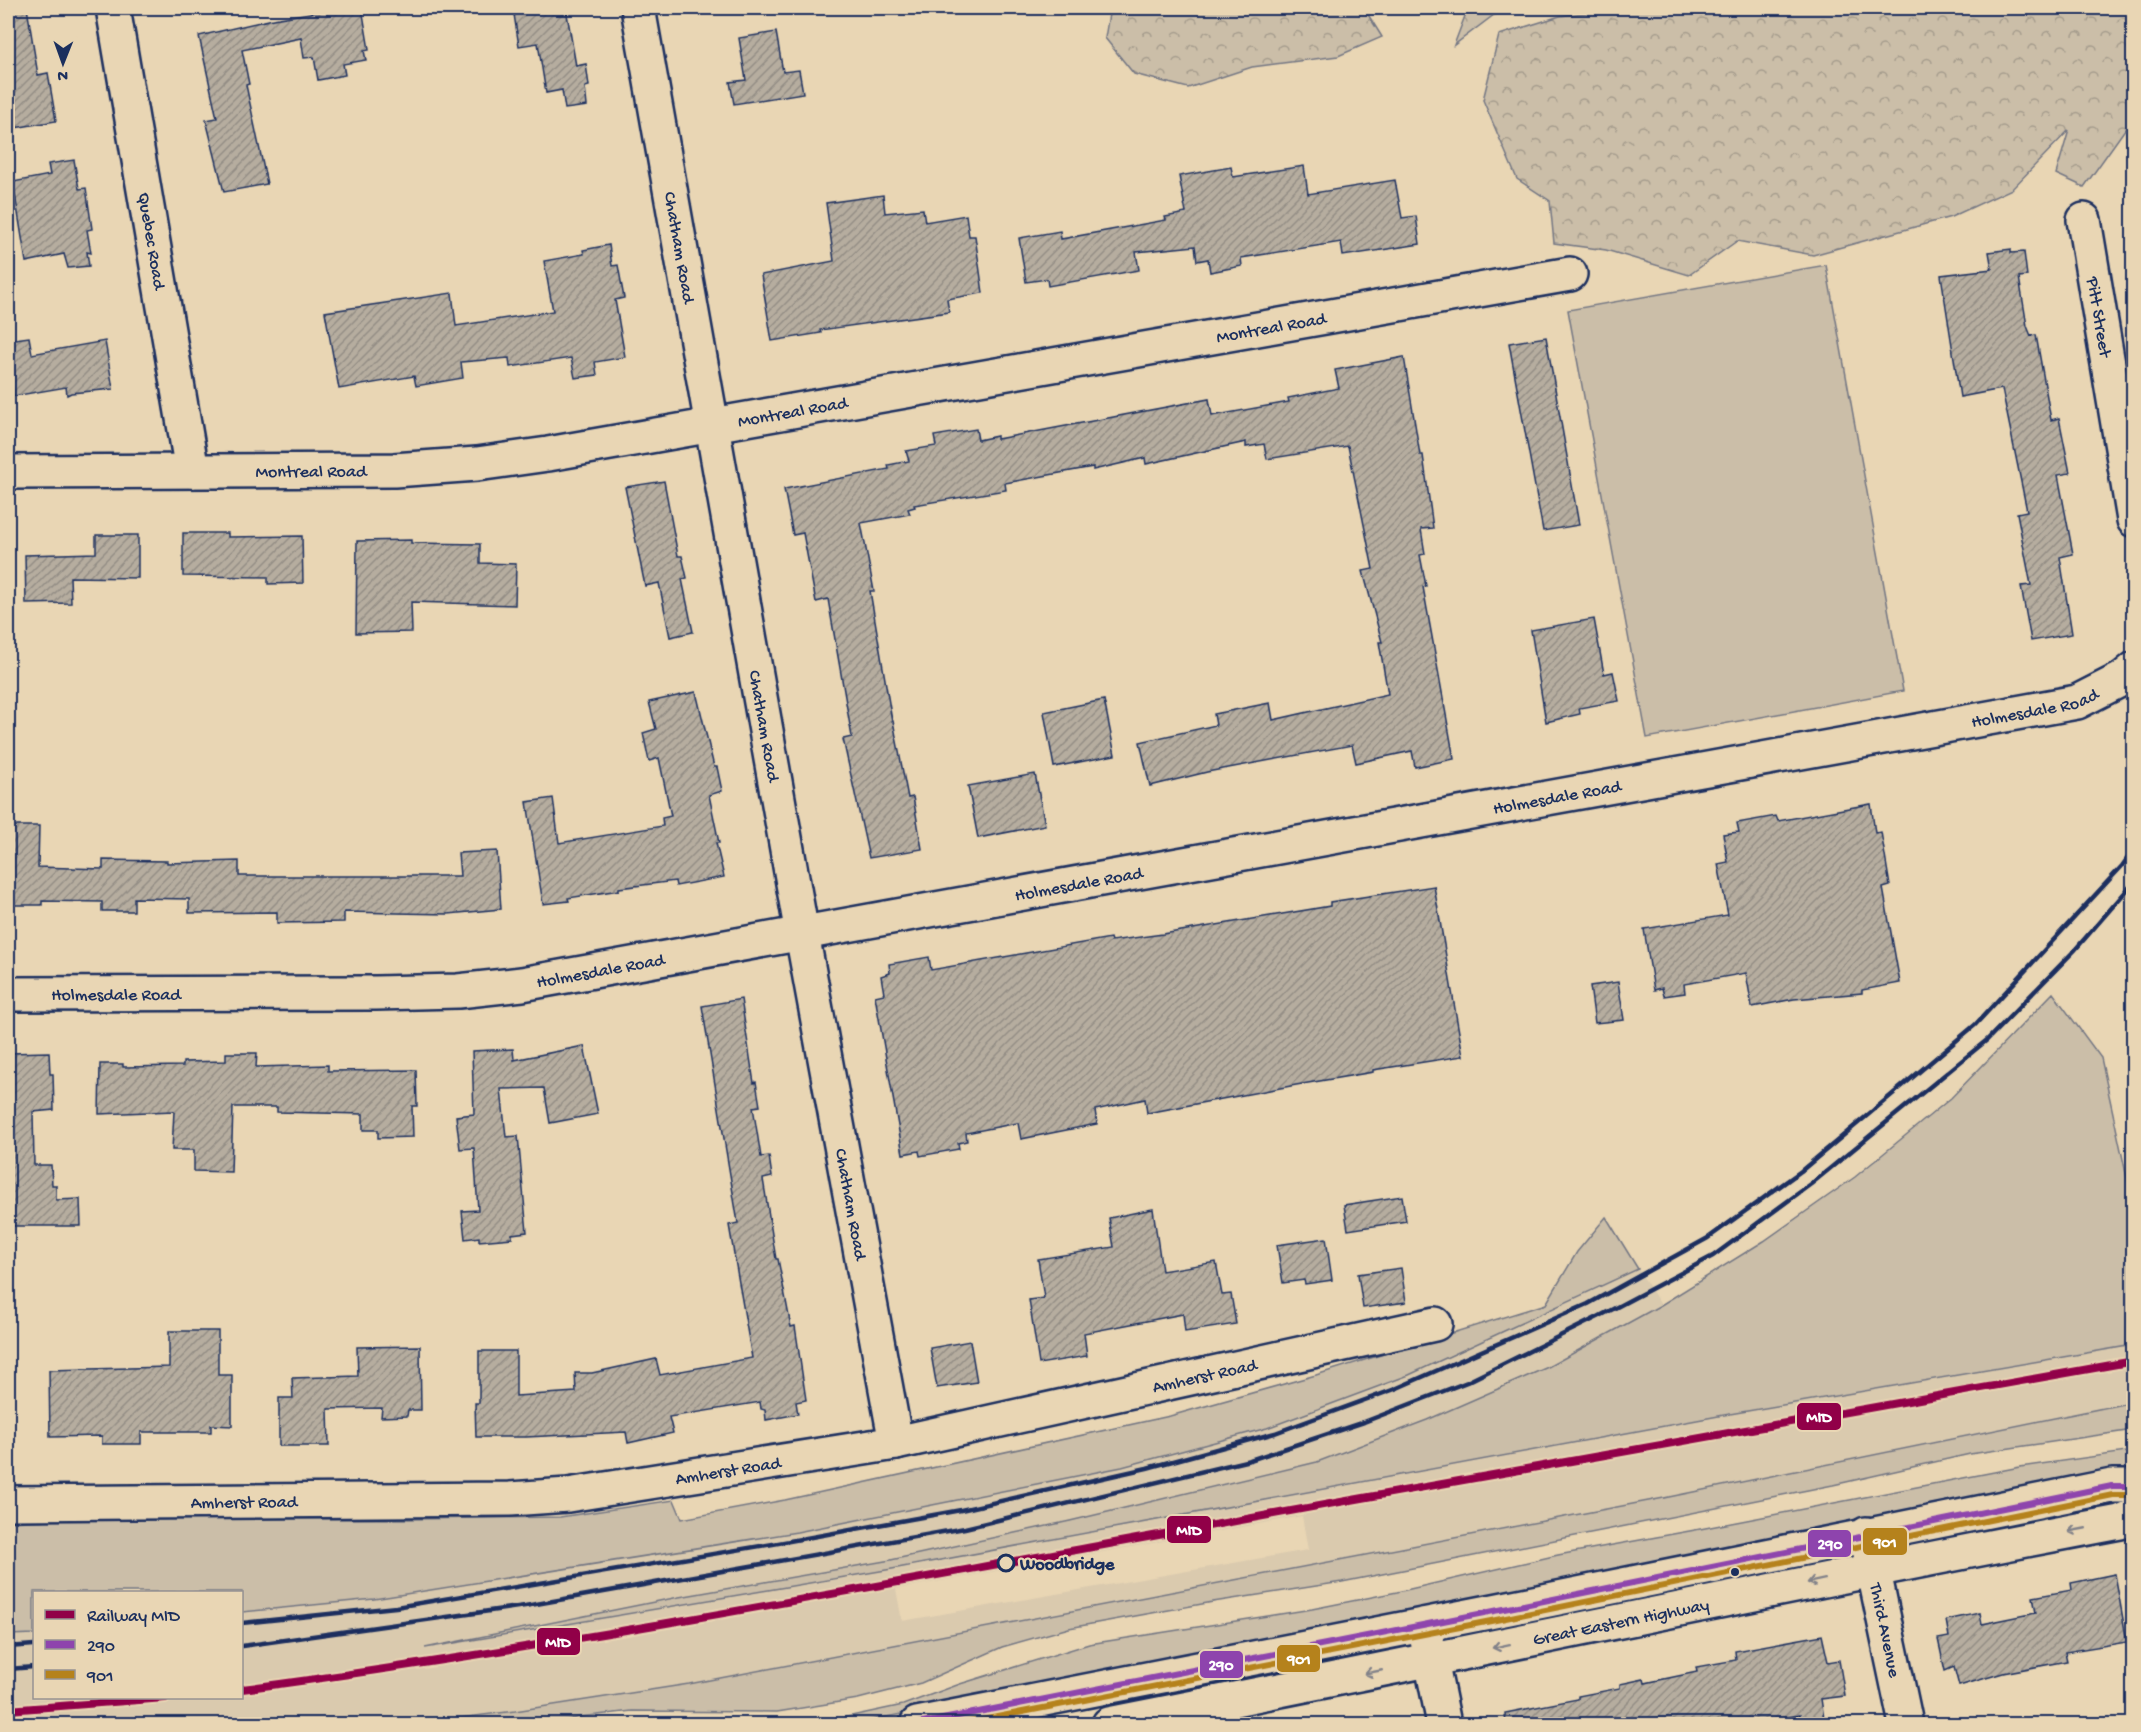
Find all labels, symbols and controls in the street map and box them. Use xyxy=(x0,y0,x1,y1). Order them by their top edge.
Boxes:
north arrow xyxy=(33,33,93,93)
text: N xyxy=(57,65,68,84)
street label: Chatham Road xyxy=(658,190,698,307)
street label: Quebec Road xyxy=(132,191,169,293)
street label: Pitt Street xyxy=(2080,274,2115,360)
street label: Montreal Road xyxy=(1215,309,1329,349)
street label: Montreal Road xyxy=(736,393,851,433)
street label: Montreal Road xyxy=(255,462,368,484)
street label: Chatham Road xyxy=(742,669,783,785)
street label: Holmesdale Road xyxy=(1970,684,2104,734)
street label: Holmesdale Road xyxy=(1491,777,1624,821)
street label: Holmesdale Road xyxy=(1013,863,1146,907)
street label: Holmesdale Road xyxy=(535,950,668,994)
street label: Holmesdale Road xyxy=(51,986,182,1007)
street label: Chatham Road xyxy=(829,1147,870,1263)
street label: Amherst Road xyxy=(1151,1355,1260,1399)
line badge: MID xyxy=(1796,1402,1842,1431)
text: MID xyxy=(1806,1410,1832,1429)
street label: Amherst Road xyxy=(674,1453,784,1491)
street label: Amherst Road xyxy=(191,1493,299,1515)
line badge: MID xyxy=(1166,1515,1212,1544)
text: MID xyxy=(1176,1523,1202,1542)
one-way arrow xyxy=(2068,1525,2087,1536)
line badge: 901 xyxy=(1862,1527,1908,1556)
line badge: 290 xyxy=(1807,1529,1852,1558)
text: 901 xyxy=(1872,1535,1897,1554)
text: 290 xyxy=(1818,1537,1842,1556)
marker: Woodbridge xyxy=(997,1554,1015,1572)
place label: Woodbridge xyxy=(1019,1555,1115,1576)
unlabelled marker xyxy=(1729,1566,1741,1578)
one-way arrow xyxy=(1806,1576,1826,1587)
street label: Third Avenue xyxy=(1863,1580,1904,1680)
legend xyxy=(33,1591,243,1699)
street label: Great Eastern Highway xyxy=(1531,1595,1711,1652)
text: Railway MID xyxy=(87,1607,180,1628)
line badge: MID xyxy=(536,1627,581,1656)
text: MID xyxy=(545,1635,571,1654)
text: 290 xyxy=(87,1637,115,1658)
one-way arrow xyxy=(1492,1641,1512,1652)
line badge: 901 xyxy=(1276,1644,1321,1673)
line badge: 290 xyxy=(1199,1650,1244,1679)
text: 901 xyxy=(1286,1652,1311,1671)
text: 290 xyxy=(1209,1658,1233,1677)
text: 901 xyxy=(86,1667,114,1688)
one-way arrow xyxy=(1364,1667,1383,1678)

